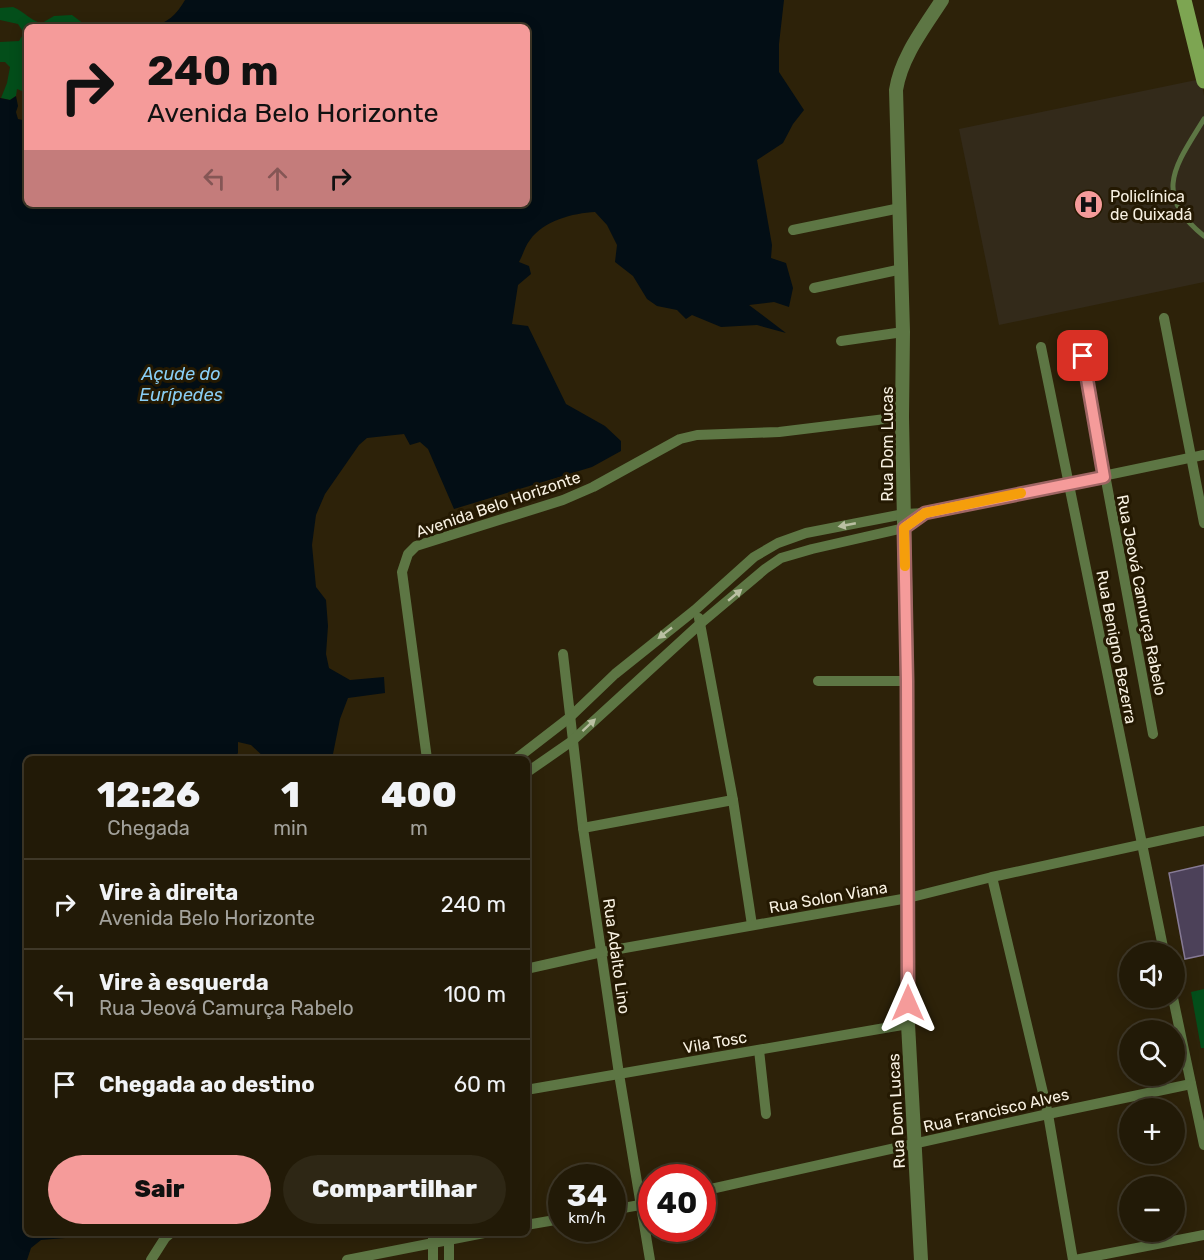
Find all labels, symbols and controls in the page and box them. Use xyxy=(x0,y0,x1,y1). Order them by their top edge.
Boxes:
text: 240 m xyxy=(147,46,279,96)
icon: right xyxy=(48,48,126,126)
text: Avenida Belo Horizonte xyxy=(147,97,439,129)
icon: left xyxy=(198,162,231,195)
icon: ahead xyxy=(261,162,294,195)
icon: right xyxy=(324,162,357,195)
place label: Policlínica de Quixadá xyxy=(1110,187,1192,224)
hospital icon: Policlínica de Quixadá xyxy=(1073,189,1105,221)
pin xyxy=(1057,330,1108,381)
icon: arrive xyxy=(1066,339,1099,372)
water label: Açude do Eurípedes xyxy=(139,363,223,406)
street label: Rua Dom Lucas xyxy=(878,386,897,502)
street label: Avenida Belo Horizonte xyxy=(413,467,583,542)
street label: Rua Jeová Camurça Rabelo xyxy=(1113,493,1170,697)
one-way arrow xyxy=(837,521,856,530)
street label: Rua Benigno Bezerra xyxy=(1092,569,1141,725)
one-way arrow xyxy=(727,589,742,602)
one-way arrow xyxy=(658,627,673,639)
one-way arrow xyxy=(582,718,596,732)
text: 12:26 xyxy=(97,773,200,816)
text: 1 xyxy=(281,773,300,816)
text: 400 xyxy=(381,773,457,816)
text: Chegada xyxy=(107,816,190,840)
text: min xyxy=(273,816,308,840)
text: m xyxy=(410,816,428,840)
street label: Rua Solon Viana xyxy=(767,878,889,917)
text: Vire à direita xyxy=(99,879,238,906)
icon: right xyxy=(48,888,81,921)
text: 240 m xyxy=(441,891,506,918)
street label: Rua Adalto Lino xyxy=(599,897,634,1015)
text: Avenida Belo Horizonte xyxy=(99,906,315,930)
map controls xyxy=(1119,942,1185,1242)
button: sound xyxy=(1119,942,1185,1008)
text: Vire à esquerda xyxy=(99,969,269,996)
position arrow xyxy=(876,971,940,1035)
icon: left xyxy=(48,978,81,1011)
text: 100 m xyxy=(444,981,506,1008)
text: Rua Jeová Camurça Rabelo xyxy=(99,996,354,1020)
button: search xyxy=(1119,1020,1185,1086)
street label: Vila Tosc xyxy=(682,1028,749,1057)
street label: Rua Dom Lucas xyxy=(884,1053,909,1169)
icon: arrive xyxy=(48,1068,81,1101)
text: Chegada ao destino xyxy=(99,1071,315,1098)
text: 60 m xyxy=(454,1071,506,1098)
street label: Rua Francisco Alves xyxy=(921,1084,1071,1137)
button: + xyxy=(1119,1098,1185,1164)
button: Sair xyxy=(48,1155,271,1224)
button: Compartilhar xyxy=(283,1155,506,1224)
speed limit sign: 40 xyxy=(638,1164,716,1242)
button: − xyxy=(1119,1176,1185,1242)
text: 34 xyxy=(567,1178,607,1214)
text: km/h xyxy=(568,1209,606,1227)

